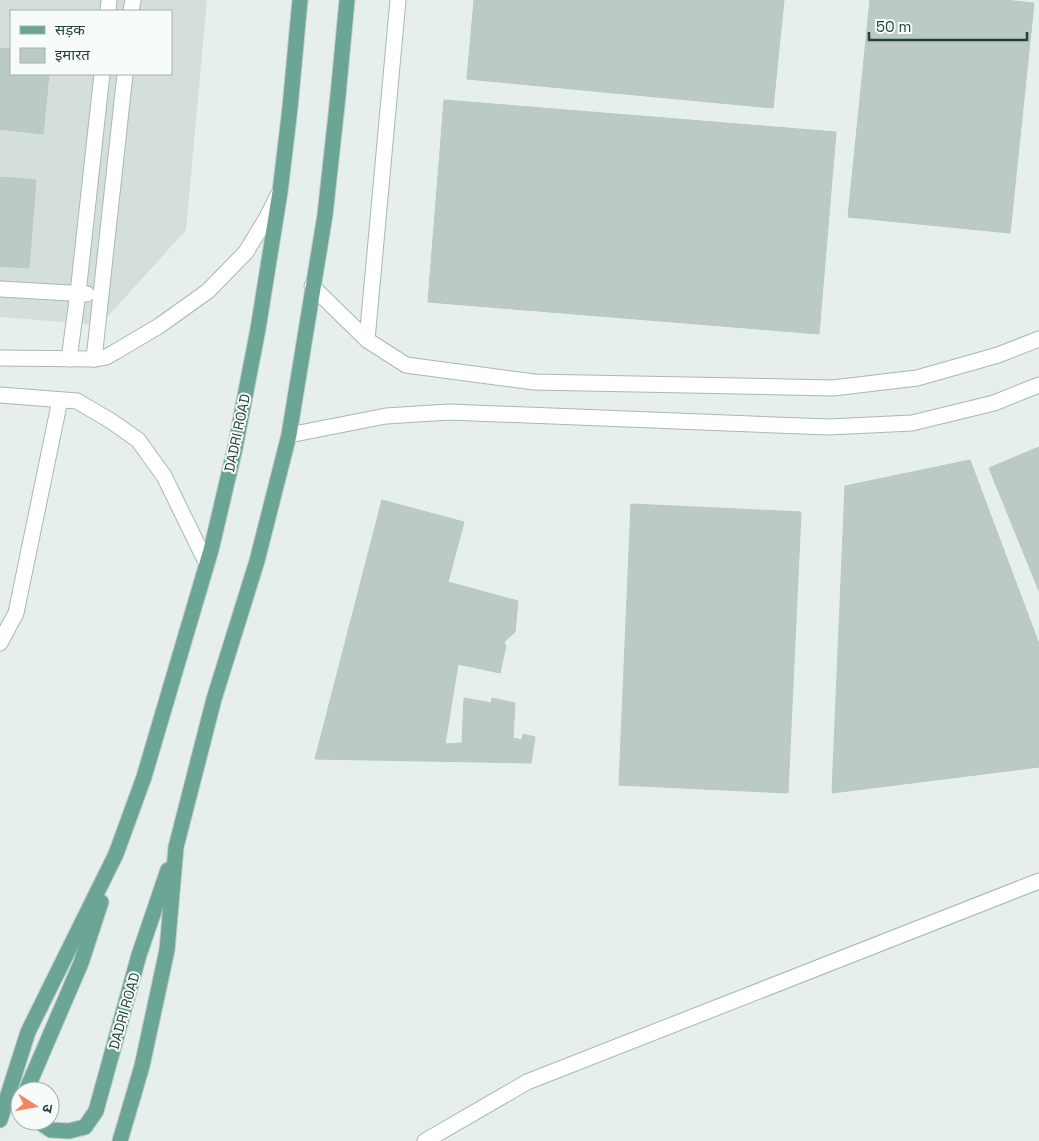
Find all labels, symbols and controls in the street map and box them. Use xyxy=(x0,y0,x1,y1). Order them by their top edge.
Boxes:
legend xyxy=(10,10,172,75)
scale bar xyxy=(869,10,1026,42)
text: 50 m xyxy=(876,17,911,36)
text: सड़क xyxy=(55,20,85,39)
text: इमारत xyxy=(55,45,90,64)
street label: DADRI ROAD xyxy=(220,392,254,474)
street label: DADRI ROAD xyxy=(104,970,144,1052)
north arrow xyxy=(10,1081,60,1131)
text: उ xyxy=(38,1103,57,1115)

